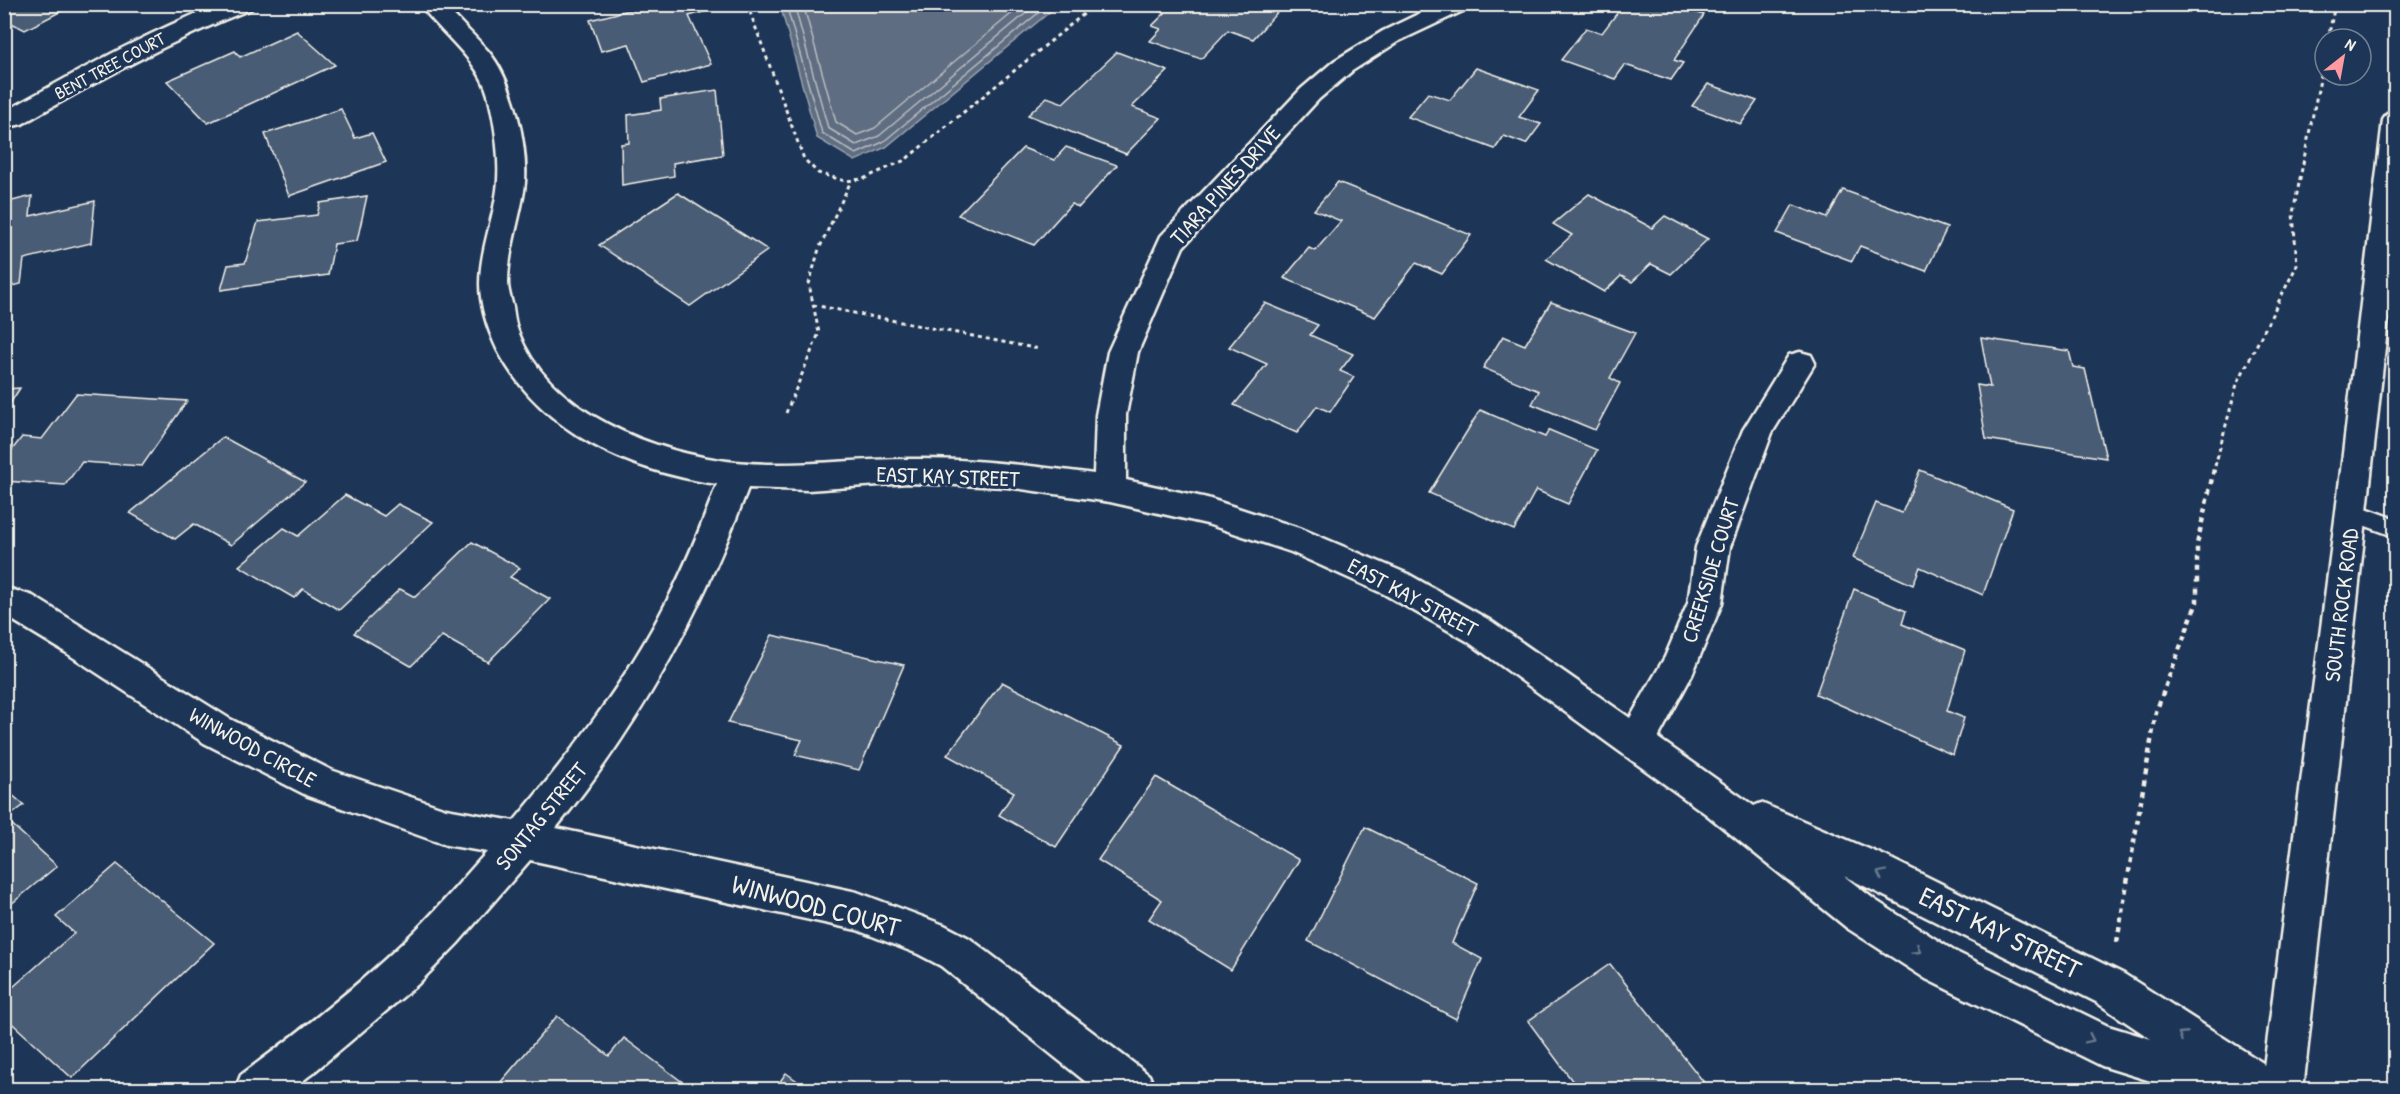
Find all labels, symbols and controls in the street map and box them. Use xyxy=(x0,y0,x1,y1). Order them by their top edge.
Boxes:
street label: BENT TREE COURT xyxy=(50,26,170,105)
north arrow xyxy=(2313,27,2373,87)
text: N xyxy=(2341,33,2360,56)
street label: TIARA PINES DRIVE xyxy=(1163,118,1287,252)
street label: EAST KAY STREET xyxy=(876,459,1021,494)
street label: CREEKSIDE COURT xyxy=(1674,493,1747,646)
street label: SOUTH ROCK ROAD xyxy=(2317,526,2365,683)
street label: EAST KAY STREET xyxy=(1343,550,1484,644)
street label: WINWOOD CIRCLE xyxy=(184,700,322,794)
street label: SONTAG STREET xyxy=(488,755,594,876)
street label: WINWOOD COURT xyxy=(728,865,905,945)
one-way arrow xyxy=(1877,870,1887,881)
street label: EAST KAY STREET xyxy=(1914,877,2088,987)
one-way arrow xyxy=(1910,943,1921,954)
one-way arrow xyxy=(2178,1031,2189,1042)
one-way arrow xyxy=(2084,1032,2095,1044)

